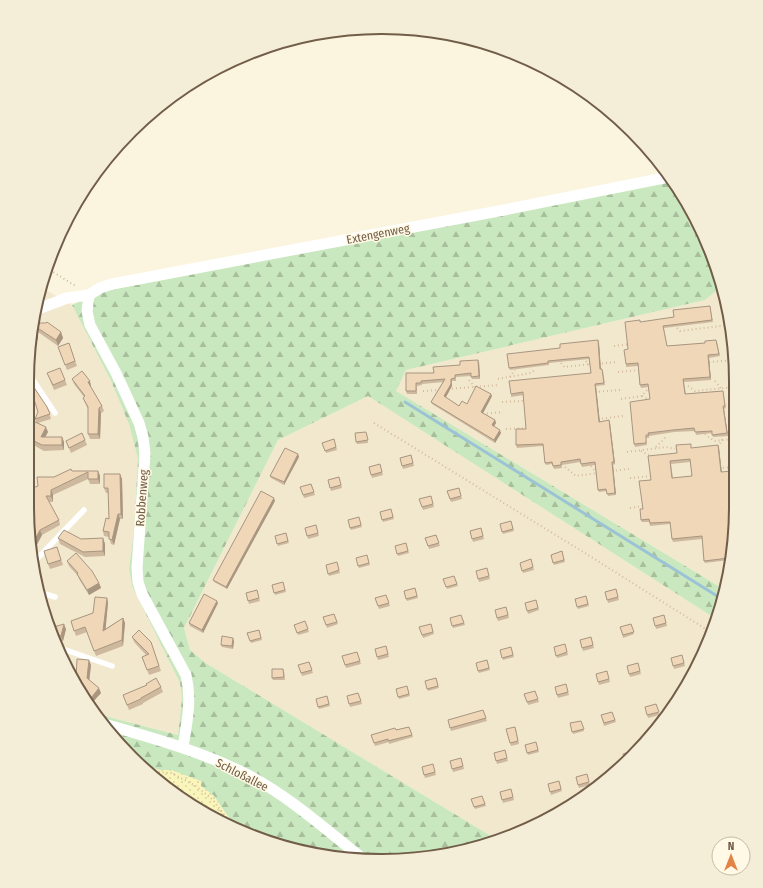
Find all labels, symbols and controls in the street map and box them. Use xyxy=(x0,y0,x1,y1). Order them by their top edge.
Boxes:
street label: Extengenweg xyxy=(345,221,411,247)
street label: Robbenweg xyxy=(133,469,151,527)
street label: Schloßallee xyxy=(213,756,271,794)
north arrow xyxy=(711,836,751,876)
text: N xyxy=(728,840,734,853)

